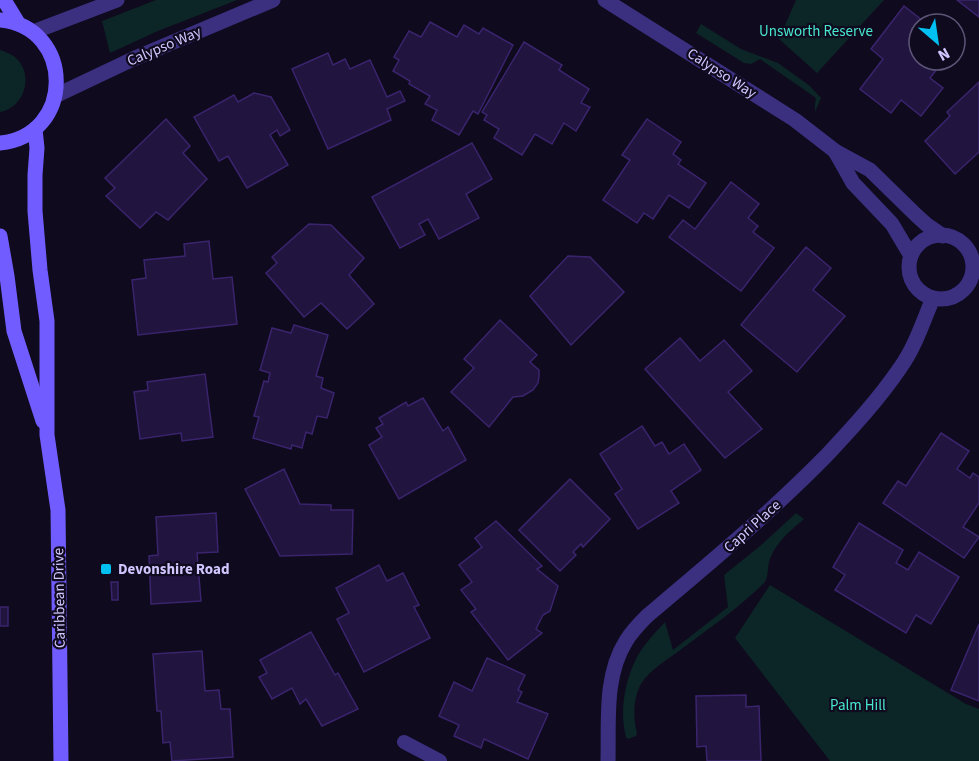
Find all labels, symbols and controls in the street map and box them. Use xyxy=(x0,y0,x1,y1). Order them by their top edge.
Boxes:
north arrow xyxy=(907,12,967,72)
street label: Calypso Way xyxy=(124,21,205,72)
park label: Unsworth Reserve xyxy=(759,21,873,42)
text: N xyxy=(934,42,954,66)
street label: Calypso Way xyxy=(683,43,760,104)
street label: Capri Place xyxy=(719,495,785,558)
street label: Caribbean Drive xyxy=(48,548,71,648)
place label: Devonshire Road xyxy=(118,559,229,580)
marker: Devonshire Road xyxy=(99,562,113,576)
park label: Palm Hill xyxy=(830,695,886,716)

